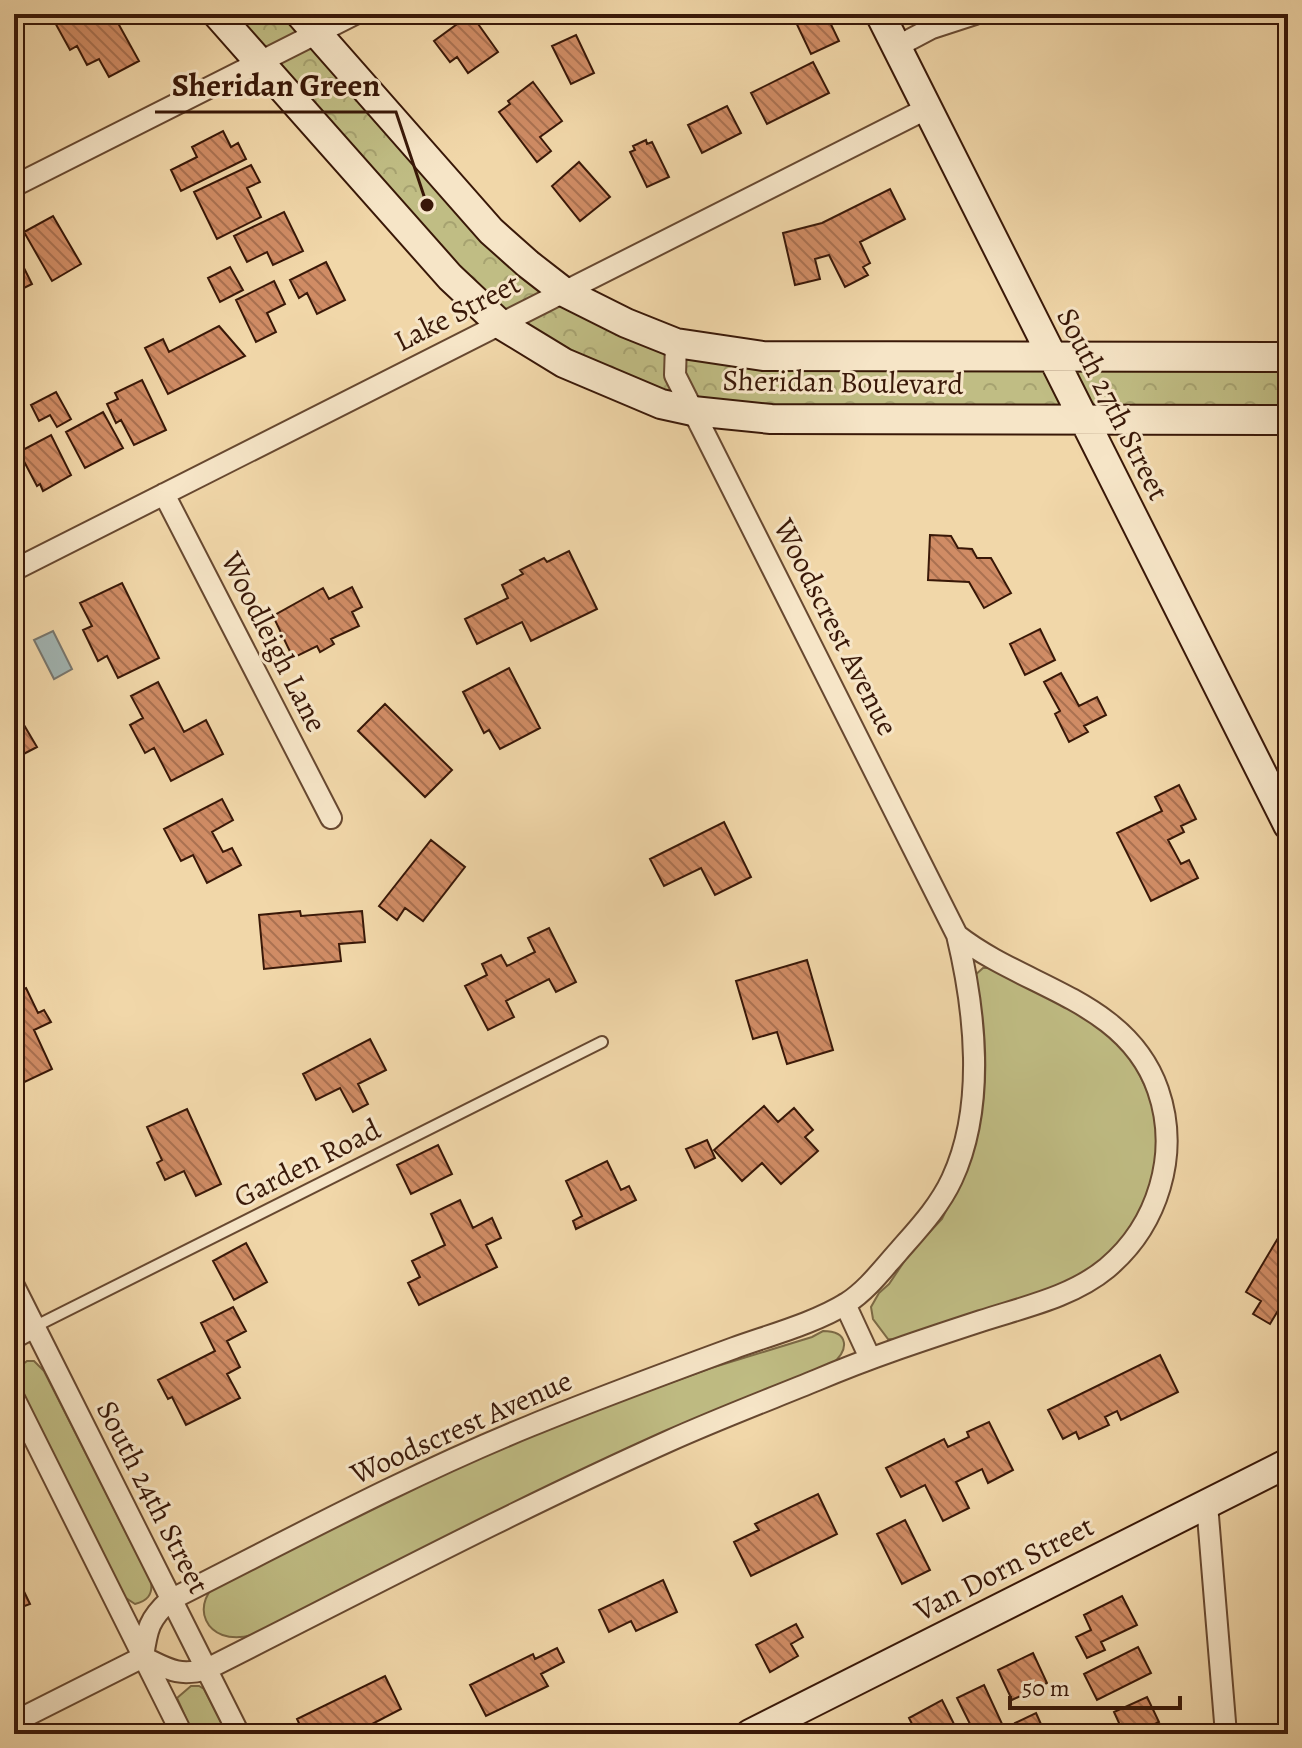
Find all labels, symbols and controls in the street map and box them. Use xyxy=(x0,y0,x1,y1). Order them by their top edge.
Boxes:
callout: Sheridan Green xyxy=(155,56,396,112)
text: Sheridan Green xyxy=(172,63,380,107)
street label: Lake Street xyxy=(387,263,527,361)
street label: South 27th Street xyxy=(1047,301,1179,507)
street label: Sheridan Boulevard xyxy=(722,360,965,404)
street label: Woodscrest Avenue xyxy=(764,511,908,742)
street label: Woodleigh Lane xyxy=(211,544,337,739)
street label: Garden Road xyxy=(227,1109,388,1217)
street label: Woodscrest Avenue xyxy=(343,1360,578,1494)
street label: South 24th Street xyxy=(87,1394,219,1601)
street label: Van Dorn Street xyxy=(907,1506,1100,1631)
scale bar xyxy=(1010,1660,1180,1710)
text: 50 m xyxy=(1022,1672,1070,1704)

